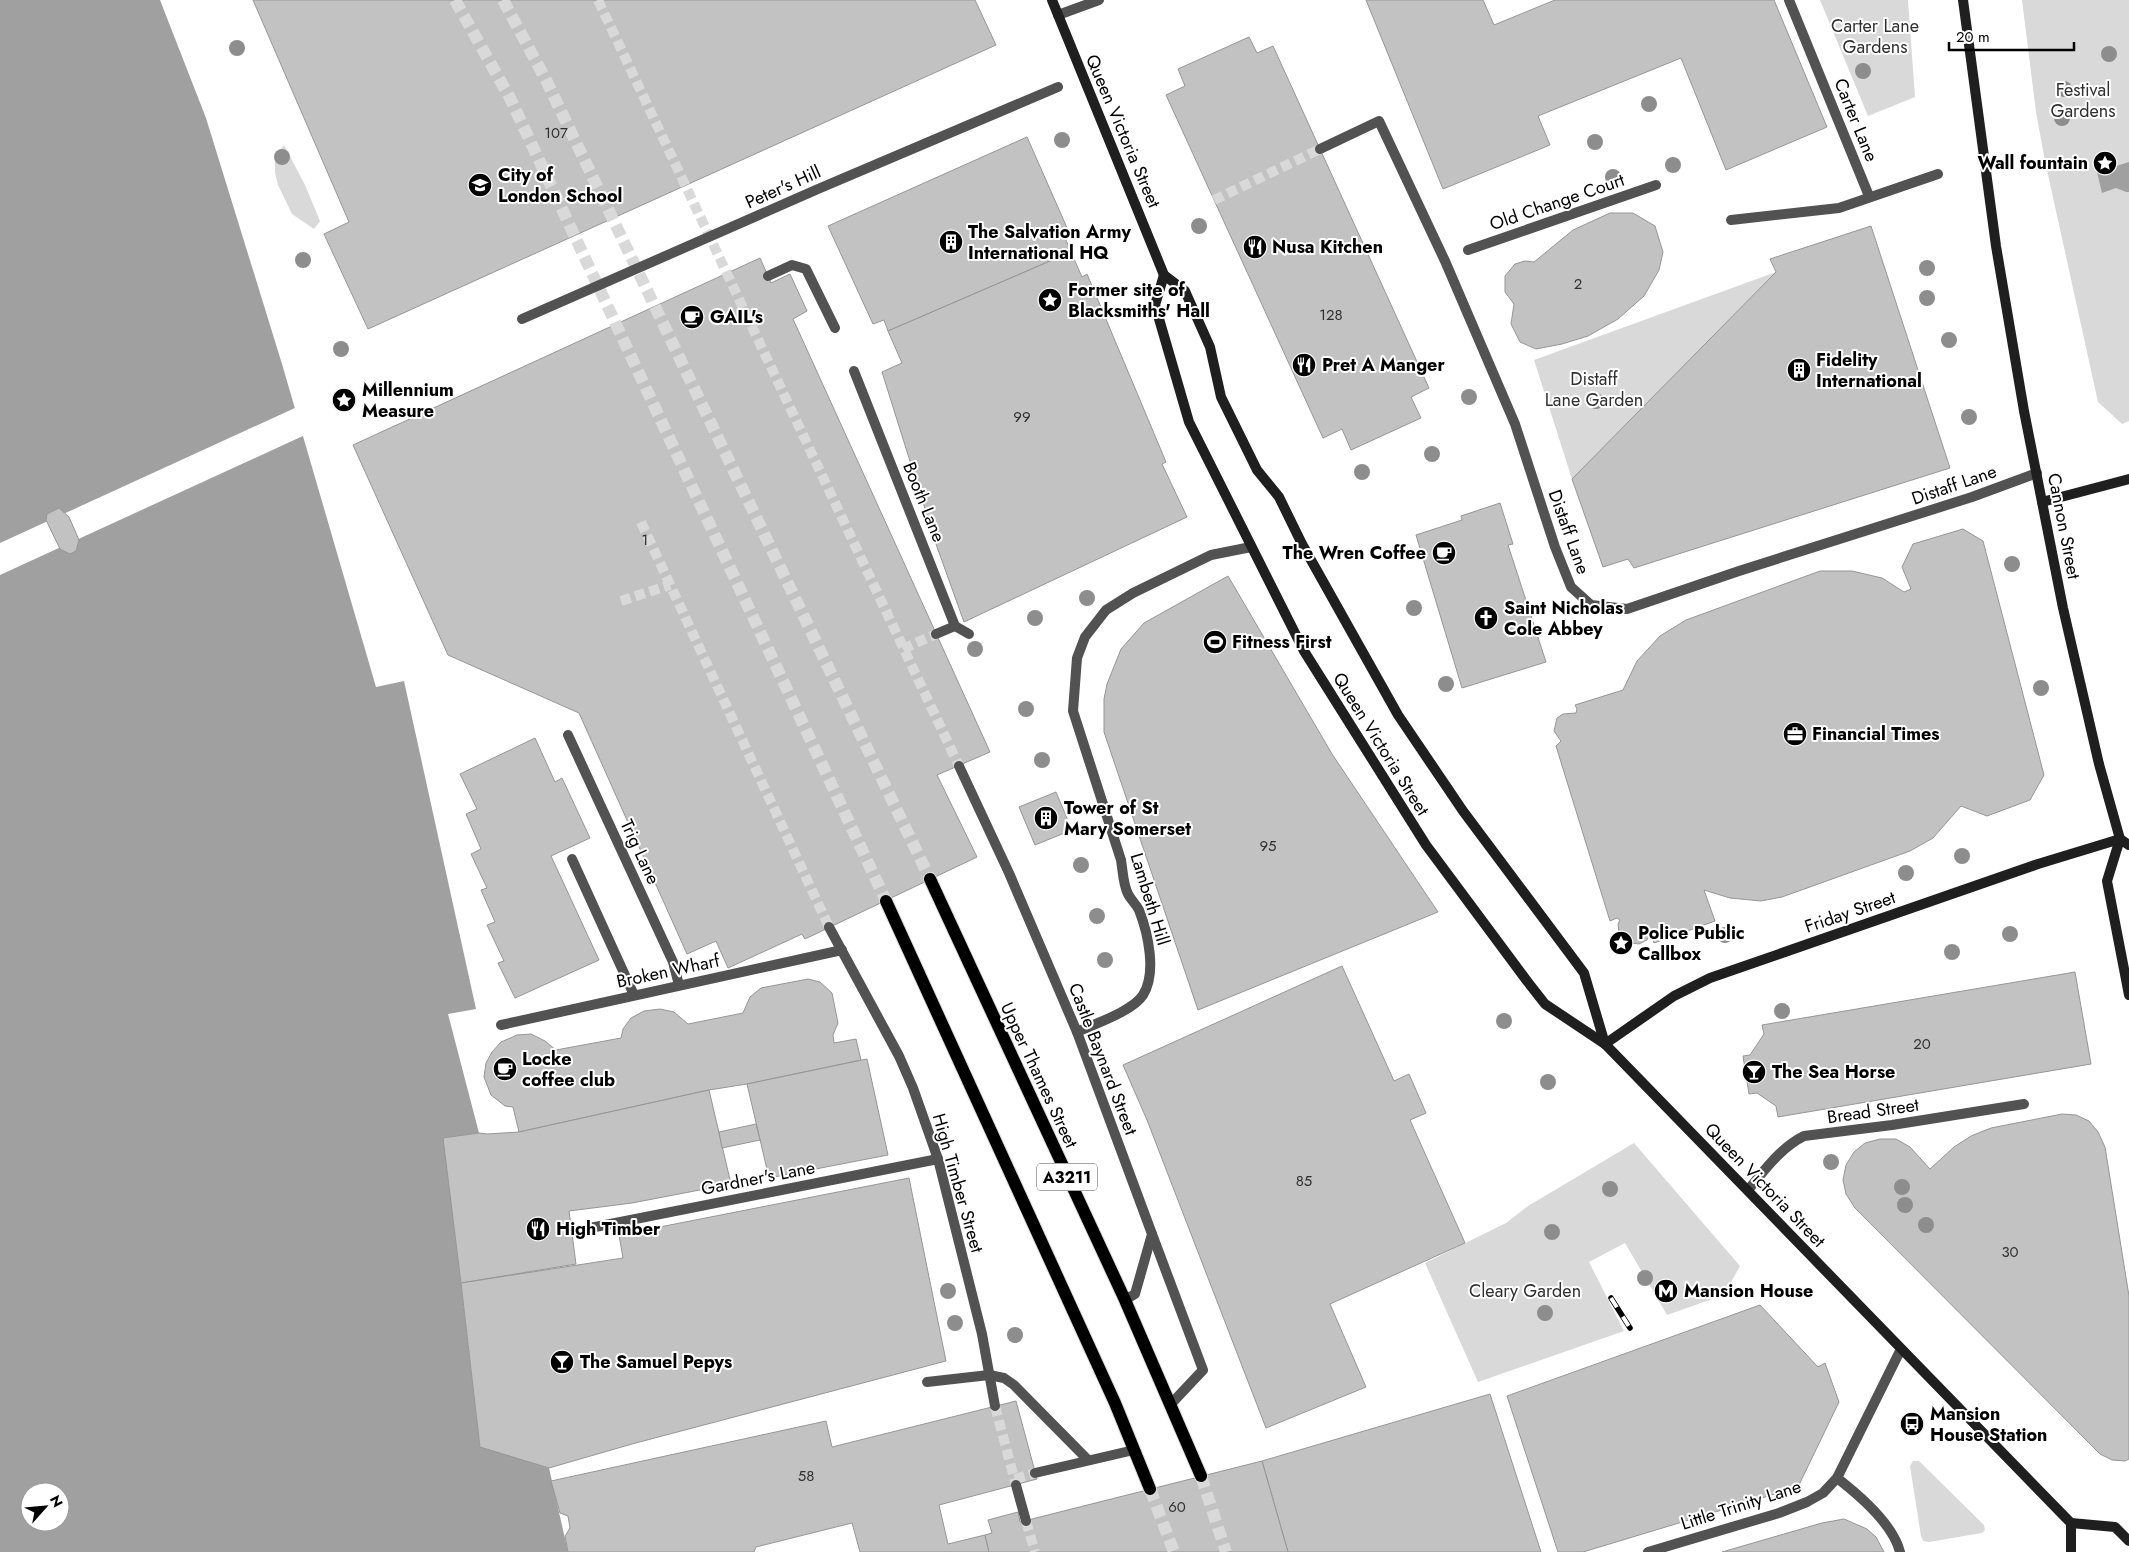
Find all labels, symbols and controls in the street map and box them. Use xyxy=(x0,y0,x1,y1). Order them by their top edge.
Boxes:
park label: Carter Lane Gardens xyxy=(1831,13,1919,60)
scale bar xyxy=(1949,20,2074,52)
text: 20 m xyxy=(1956,26,1990,48)
street label: Queen Victoria Street xyxy=(1079,50,1167,212)
street label: Carter Lane xyxy=(1827,74,1885,166)
park label: Festival Gardens xyxy=(2050,77,2116,124)
house number: 107 xyxy=(544,122,568,144)
place label: Wall fountain xyxy=(1978,150,2088,176)
place icon: Wall fountain xyxy=(2092,150,2118,176)
street label: Peter's Hill xyxy=(741,159,825,215)
place label: City of London School xyxy=(498,162,622,209)
street label: Old Change Court xyxy=(1486,167,1628,237)
school or university icon: City of London School xyxy=(467,172,493,198)
place label: The Salvation Army International HQ xyxy=(968,219,1131,266)
building icon: The Salvation Army International HQ xyxy=(938,229,964,255)
restaurant icon: Nusa Kitchen xyxy=(1242,234,1268,260)
place label: Nusa Kitchen xyxy=(1272,234,1383,260)
house number: 2 xyxy=(1574,273,1582,295)
place label: Former site of Blacksmiths' Hall xyxy=(1068,277,1210,324)
place icon: Former site of Blacksmiths' Hall xyxy=(1037,287,1063,313)
cafe icon: GAIL's xyxy=(679,304,705,330)
place label: GAIL's xyxy=(710,304,763,330)
house number: 128 xyxy=(1319,304,1343,326)
place label: Fidelity International xyxy=(1816,347,1922,394)
restaurant icon: Pret A Manger xyxy=(1291,352,1317,378)
place label: Pret A Manger xyxy=(1322,352,1445,378)
building icon: Fidelity International xyxy=(1786,357,1812,383)
park label: Distaff Lane Garden xyxy=(1545,366,1643,413)
place label: Millennium Measure xyxy=(362,377,454,424)
place icon: Millennium Measure xyxy=(331,387,357,413)
house number: 99 xyxy=(1013,406,1031,428)
street label: Booth Lane xyxy=(896,458,952,546)
street label: Distaff Lane xyxy=(1908,458,2000,512)
street label: Cannon Street xyxy=(2041,471,2087,582)
street label: Distaff Lane xyxy=(1542,486,1596,578)
house number: 1 xyxy=(642,529,648,551)
place label: The Wren Coffee xyxy=(1283,540,1426,566)
cafe icon: The Wren Coffee xyxy=(1431,540,1457,566)
place label: Saint Nicholas Cole Abbey xyxy=(1504,595,1623,642)
church icon: Saint Nicholas Cole Abbey xyxy=(1473,605,1499,631)
sports icon: Fitness First xyxy=(1202,629,1228,655)
place label: Fitness First xyxy=(1232,629,1332,655)
street label: Queen Victoria Street xyxy=(1326,667,1436,821)
office icon: Financial Times xyxy=(1782,721,1808,747)
place label: Financial Times xyxy=(1812,721,1940,747)
place label: Tower of St Mary Somerset xyxy=(1064,795,1191,842)
building icon: Tower of St Mary Somerset xyxy=(1033,805,1059,831)
street label: Trig Lane xyxy=(614,815,666,889)
house number: 95 xyxy=(1259,835,1277,857)
street label: Lambeth Hill xyxy=(1124,850,1176,948)
street label: Friday Street xyxy=(1801,884,1900,940)
place label: Police Public Callbox xyxy=(1638,920,1745,967)
place icon: Police Public Callbox xyxy=(1608,930,1634,956)
street label: Broken Wharf xyxy=(614,947,723,995)
street label: Castle Baynard Street xyxy=(1062,979,1144,1139)
street label: Upper Thames Street xyxy=(994,998,1084,1153)
house number: 20 xyxy=(1913,1033,1931,1055)
place label: Locke coffee club xyxy=(522,1046,615,1093)
cafe icon: Locke coffee club xyxy=(492,1056,518,1082)
bar icon: The Sea Horse xyxy=(1741,1059,1767,1085)
place label: The Sea Horse xyxy=(1772,1059,1895,1085)
street label: Bread Street xyxy=(1825,1092,1921,1130)
street label: High Timber Street xyxy=(926,1110,991,1256)
street label: Queen Victoria Street xyxy=(1699,1117,1832,1254)
street label: Gardner's Lane xyxy=(699,1154,817,1202)
road number: A3211 xyxy=(1037,1164,1097,1190)
house number: 85 xyxy=(1296,1170,1312,1192)
restaurant icon: High Timber xyxy=(525,1216,551,1242)
place label: High Timber xyxy=(556,1216,661,1242)
house number: 30 xyxy=(2001,1241,2019,1263)
park label: Cleary Garden xyxy=(1469,1278,1581,1304)
metro station icon: Mansion House xyxy=(1653,1278,1679,1304)
place label: Mansion House xyxy=(1684,1278,1813,1304)
bar icon: The Samuel Pepys xyxy=(549,1349,575,1375)
place label: The Samuel Pepys xyxy=(580,1349,732,1375)
place label: Mansion House Station xyxy=(1930,1401,2047,1448)
bus stop icon: Mansion House Station xyxy=(1899,1411,1925,1437)
house number: 58 xyxy=(798,1465,814,1487)
street label: Little Trinity Lane xyxy=(1677,1473,1805,1537)
north arrow xyxy=(20,1482,70,1532)
text: N xyxy=(45,1492,68,1511)
house number: 60 xyxy=(1168,1496,1186,1518)

